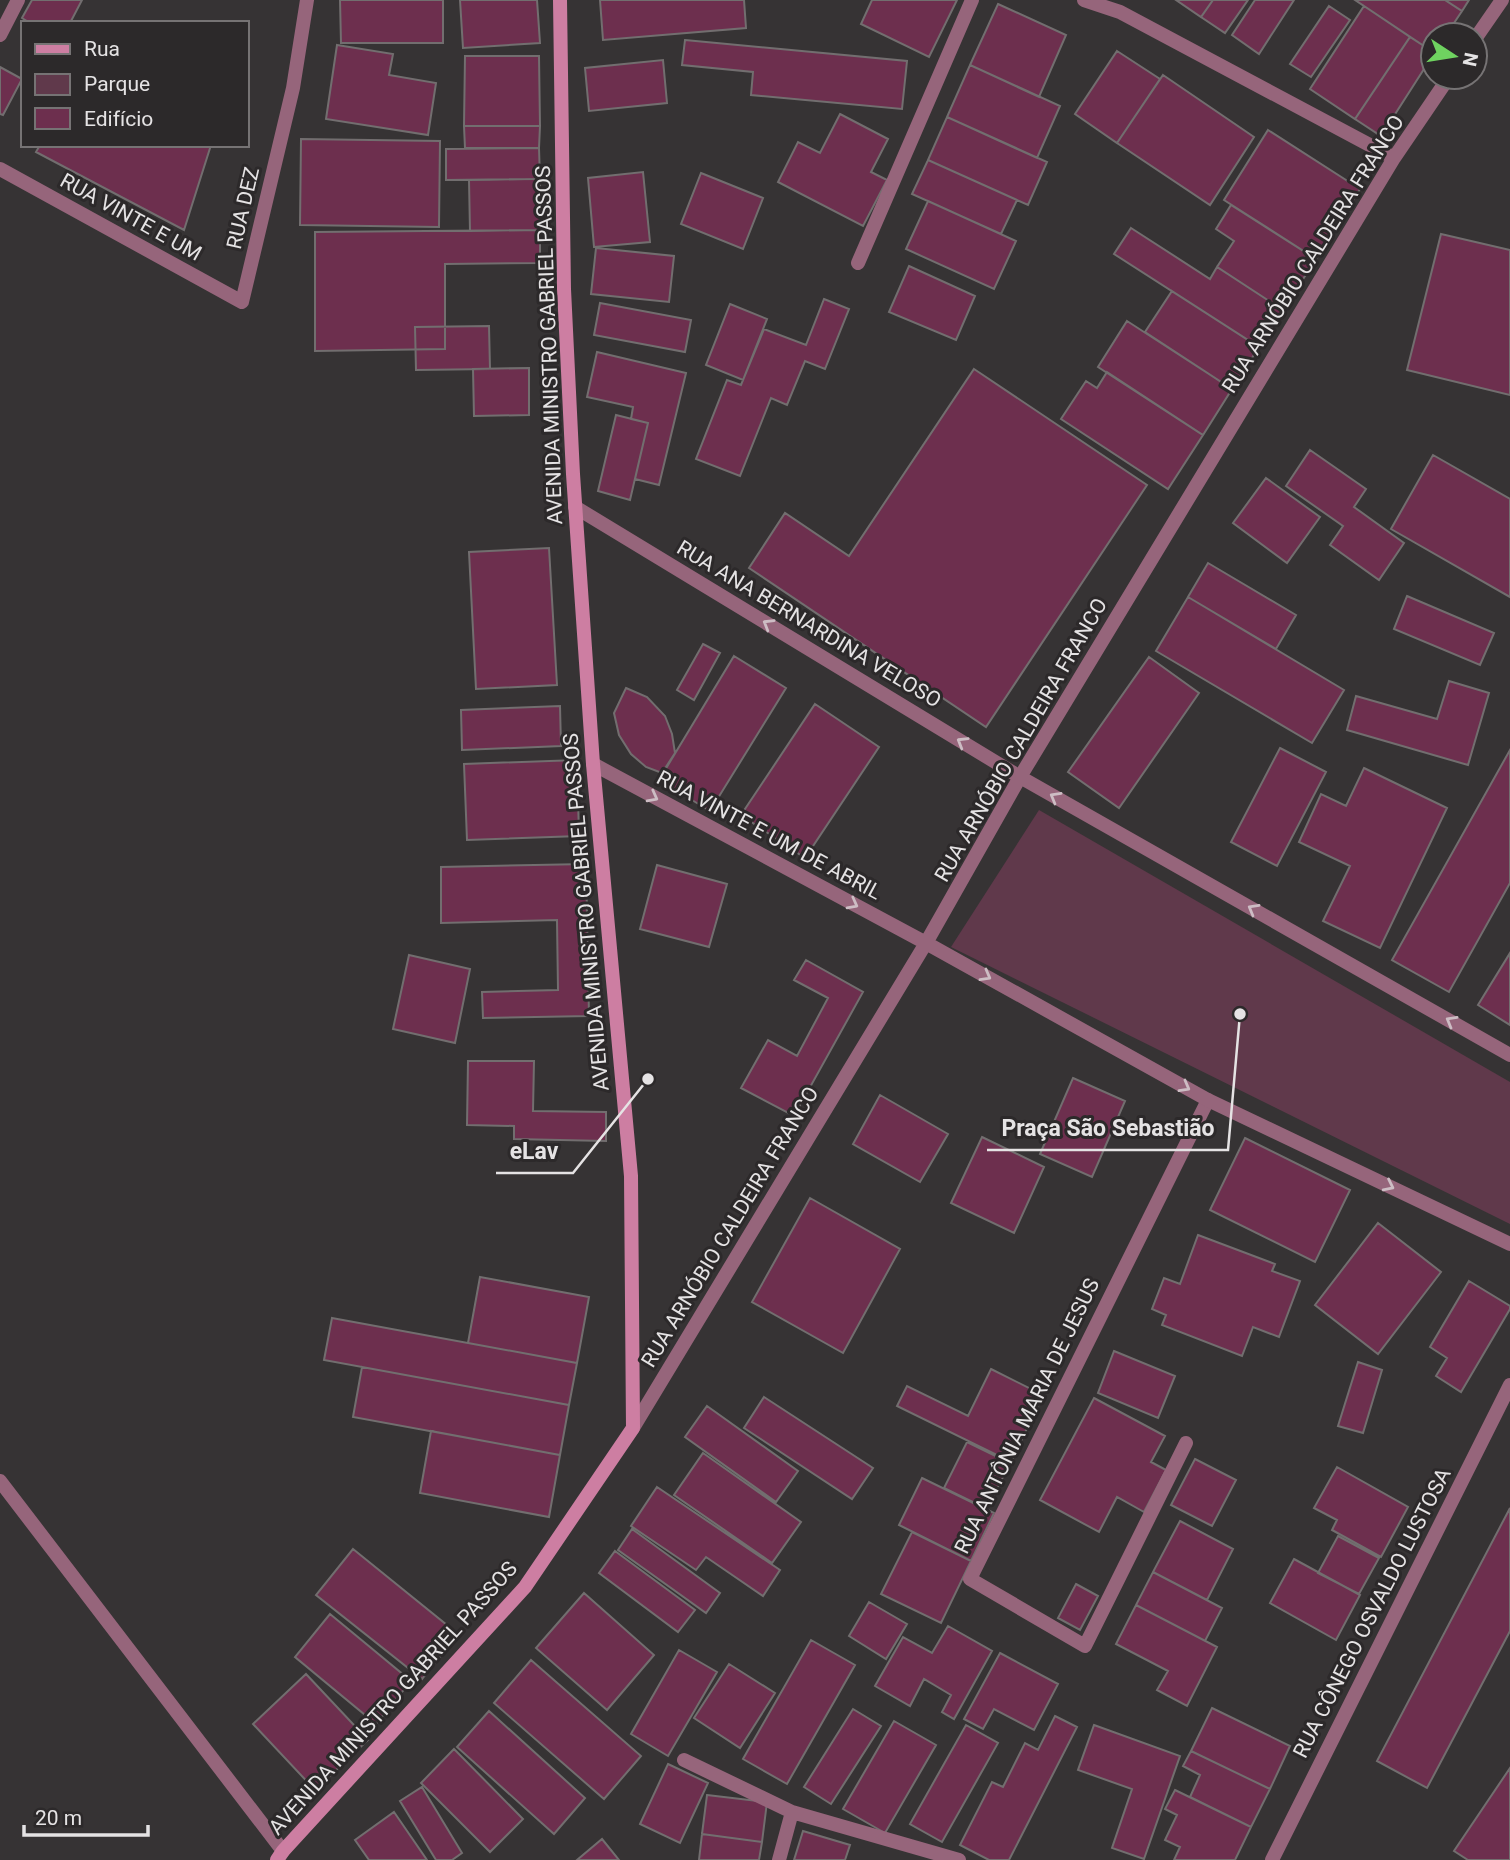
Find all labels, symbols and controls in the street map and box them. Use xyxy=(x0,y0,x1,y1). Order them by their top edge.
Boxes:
legend xyxy=(21,21,248,147)
north arrow xyxy=(1419,21,1489,91)
text: Rua xyxy=(84,37,120,61)
text: N xyxy=(1457,50,1483,68)
text: Parque xyxy=(84,72,150,96)
text: Edifício xyxy=(84,107,153,131)
street label: RUA ARNÓBIO CALDEIRA FRANCO xyxy=(1217,111,1409,397)
street label: RUA DEZ xyxy=(222,165,264,251)
street label: AVENIDA MINISTRO GABRIEL PASSOS xyxy=(531,165,567,525)
street label: RUA VINTE E UM xyxy=(56,168,206,266)
street label: RUA ANA BERNARDINA VELOSO xyxy=(673,536,945,712)
street label: RUA ARNÓBIO CALDEIRA FRANCO xyxy=(930,594,1112,886)
one-way arrow xyxy=(762,619,775,632)
street label: AVENIDA MINISTRO GABRIEL PASSOS xyxy=(558,732,614,1092)
one-way arrow xyxy=(957,737,970,750)
street label: RUA VINTE E UM DE ABRIL xyxy=(653,766,885,904)
one-way arrow xyxy=(645,789,658,802)
one-way arrow xyxy=(1050,792,1062,805)
one-way arrow xyxy=(846,896,858,909)
one-way arrow xyxy=(1247,904,1260,917)
one-way arrow xyxy=(978,968,991,981)
one-way arrow xyxy=(1445,1016,1458,1029)
one-way arrow xyxy=(1177,1079,1190,1092)
street label: RUA ARNÓBIO CALDEIRA FRANCO xyxy=(637,1082,823,1372)
callout: Praça São Sebastião xyxy=(987,1106,1228,1150)
text: Praça São Sebastião xyxy=(1001,1115,1215,1142)
callout: eLav xyxy=(496,1129,573,1173)
text: eLav xyxy=(510,1138,559,1165)
one-way arrow xyxy=(1382,1178,1394,1192)
street label: RUA ANTÔNIA MARIA DE JESUS xyxy=(950,1275,1104,1557)
street label: RUA CÔNEGO OSVALDO LUSTOSA xyxy=(1288,1464,1456,1762)
street label: AVENIDA MINISTRO GABRIEL PASSOS xyxy=(264,1557,522,1839)
scale bar xyxy=(24,1794,149,1838)
text: 20 m xyxy=(35,1806,82,1830)

